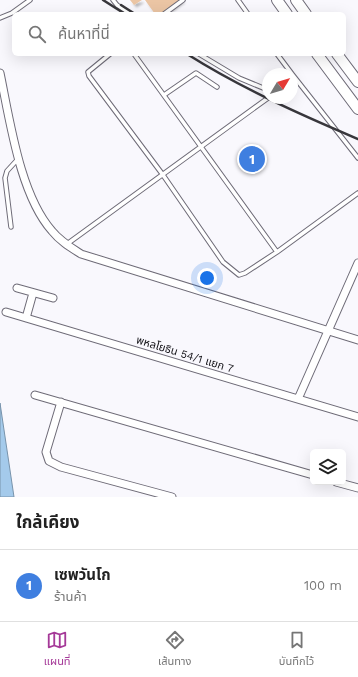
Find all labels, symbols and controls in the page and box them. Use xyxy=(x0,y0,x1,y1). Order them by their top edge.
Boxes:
search box xyxy=(12,12,346,56)
icon: search xyxy=(26,23,48,45)
text: ค้นหาที่นี่ xyxy=(58,25,110,43)
north arrow xyxy=(262,68,298,104)
pin: 1 xyxy=(239,144,265,174)
your location xyxy=(197,268,217,288)
street label: พหลโยธิน 54/1 แยก 7 xyxy=(135,334,235,375)
map controls xyxy=(310,449,346,485)
button: layers xyxy=(310,449,346,485)
text: ใกล้เคียง xyxy=(16,512,79,532)
text: เซพวันโก xyxy=(54,566,111,584)
text: 1 xyxy=(26,578,32,593)
text: 100 m xyxy=(304,578,342,593)
text: ร้านค้า xyxy=(54,589,87,604)
tab: แผนที่ xyxy=(44,629,71,670)
tab: เส้นทาง xyxy=(158,629,191,670)
tab: บันทึกไว้ xyxy=(279,629,314,670)

